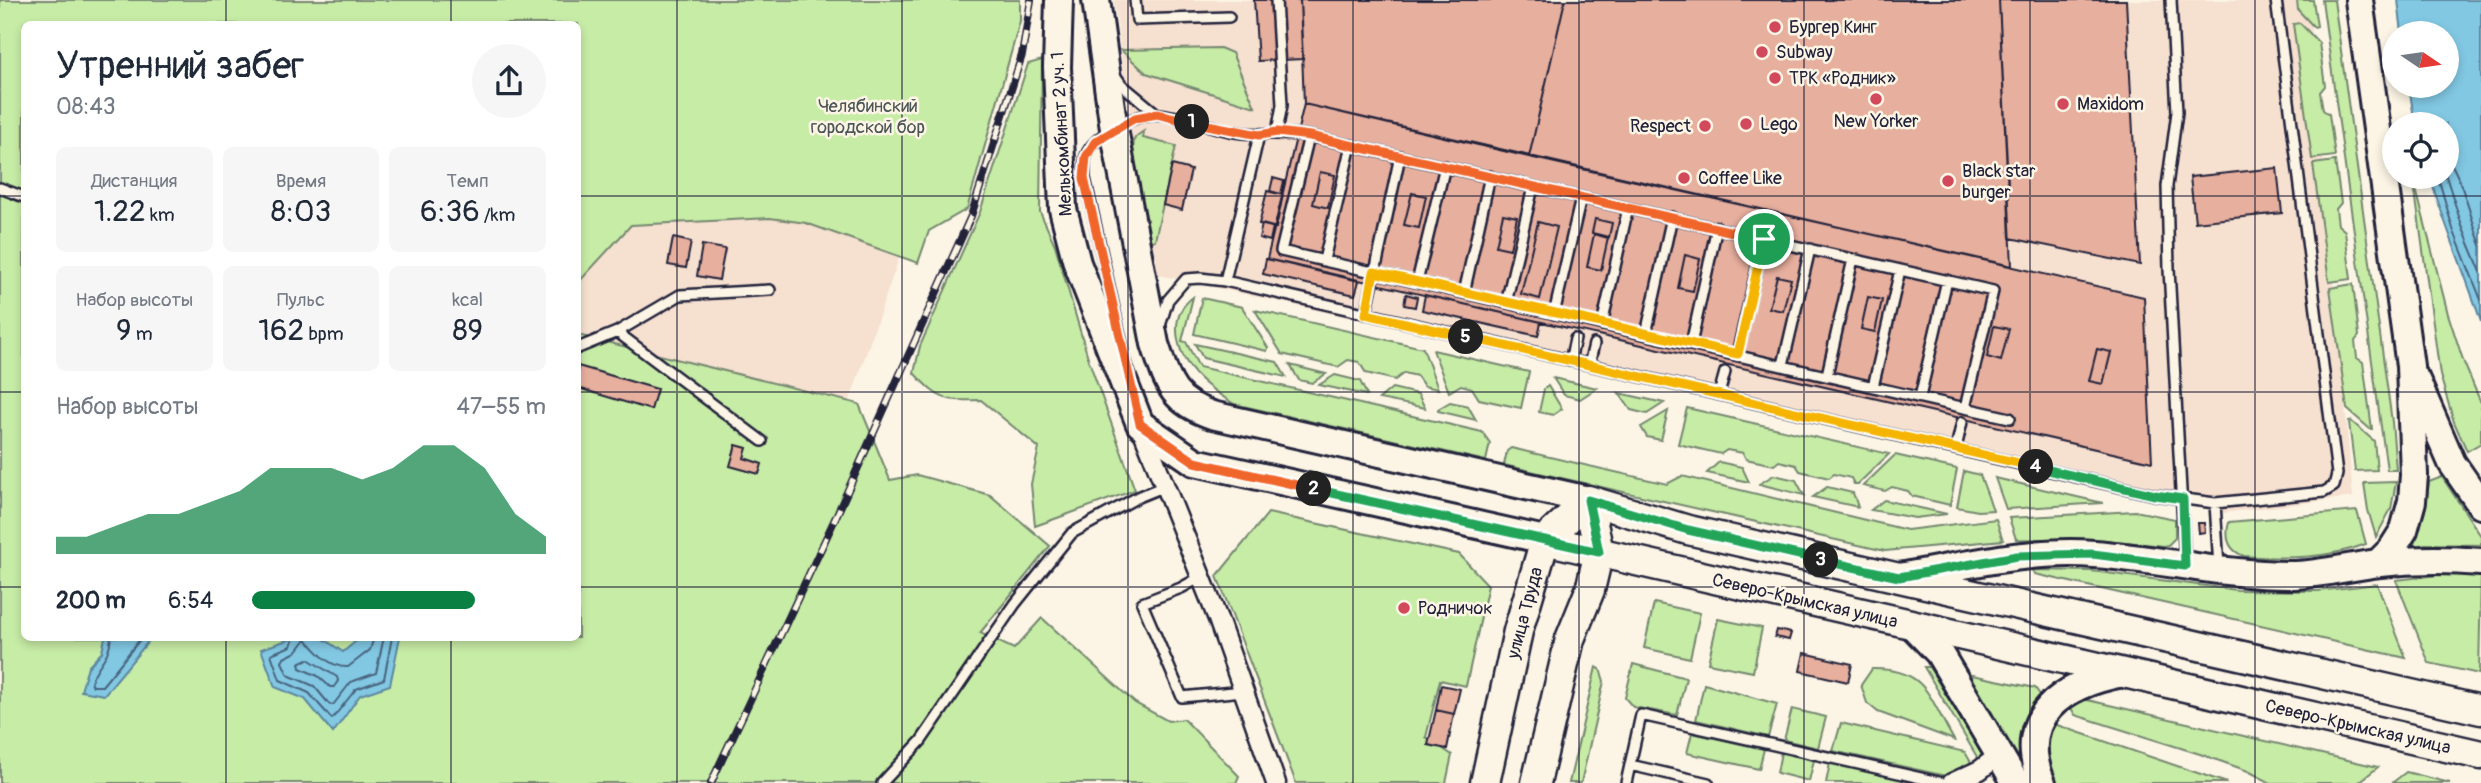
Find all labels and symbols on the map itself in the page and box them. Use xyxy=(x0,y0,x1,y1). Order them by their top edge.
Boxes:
place label: Бургер Кинг xyxy=(1789,16,1877,39)
marker: Бургер Кинг xyxy=(1767,19,1783,35)
north arrow xyxy=(2382,21,2459,98)
place label: Subway xyxy=(1776,41,1833,64)
marker: Subway xyxy=(1754,44,1770,60)
street label: Мелькомбинат 2 уч. 1 xyxy=(1046,51,1078,217)
place label: ТРК «Родник» xyxy=(1789,67,1896,90)
marker: ТРК «Родник» xyxy=(1767,70,1783,86)
marker: New Yorker xyxy=(1868,91,1884,107)
place label: Maxidom xyxy=(2077,93,2144,116)
park label: Челябинский городской бор xyxy=(811,95,925,139)
marker: Maxidom xyxy=(2055,96,2071,112)
pin: 1 xyxy=(1174,104,1210,140)
place label: New Yorker xyxy=(1834,110,1919,133)
place label: Lego xyxy=(1760,113,1798,136)
place label: Respect xyxy=(1630,115,1692,138)
marker: Lego xyxy=(1738,116,1754,132)
marker: Respect xyxy=(1697,118,1713,134)
place label: Black star burger xyxy=(1962,160,2036,204)
place label: Coffee Like xyxy=(1698,167,1782,190)
marker: Coffee Like xyxy=(1676,170,1692,186)
marker: Black star burger xyxy=(1940,173,1956,189)
pin xyxy=(1734,209,1794,269)
pin: 5 xyxy=(1448,320,1484,354)
pin: 4 xyxy=(2018,449,2054,484)
pin: 2 xyxy=(1296,472,1332,506)
pin: 3 xyxy=(1804,542,1839,578)
street label: улица Труда xyxy=(1501,565,1548,662)
street label: Северо-Крымская улица xyxy=(1710,568,1900,634)
place label: Родничок xyxy=(1418,597,1492,620)
marker: Родничок xyxy=(1396,600,1412,616)
street label: Северо-Крымская улица xyxy=(2263,694,2453,760)

